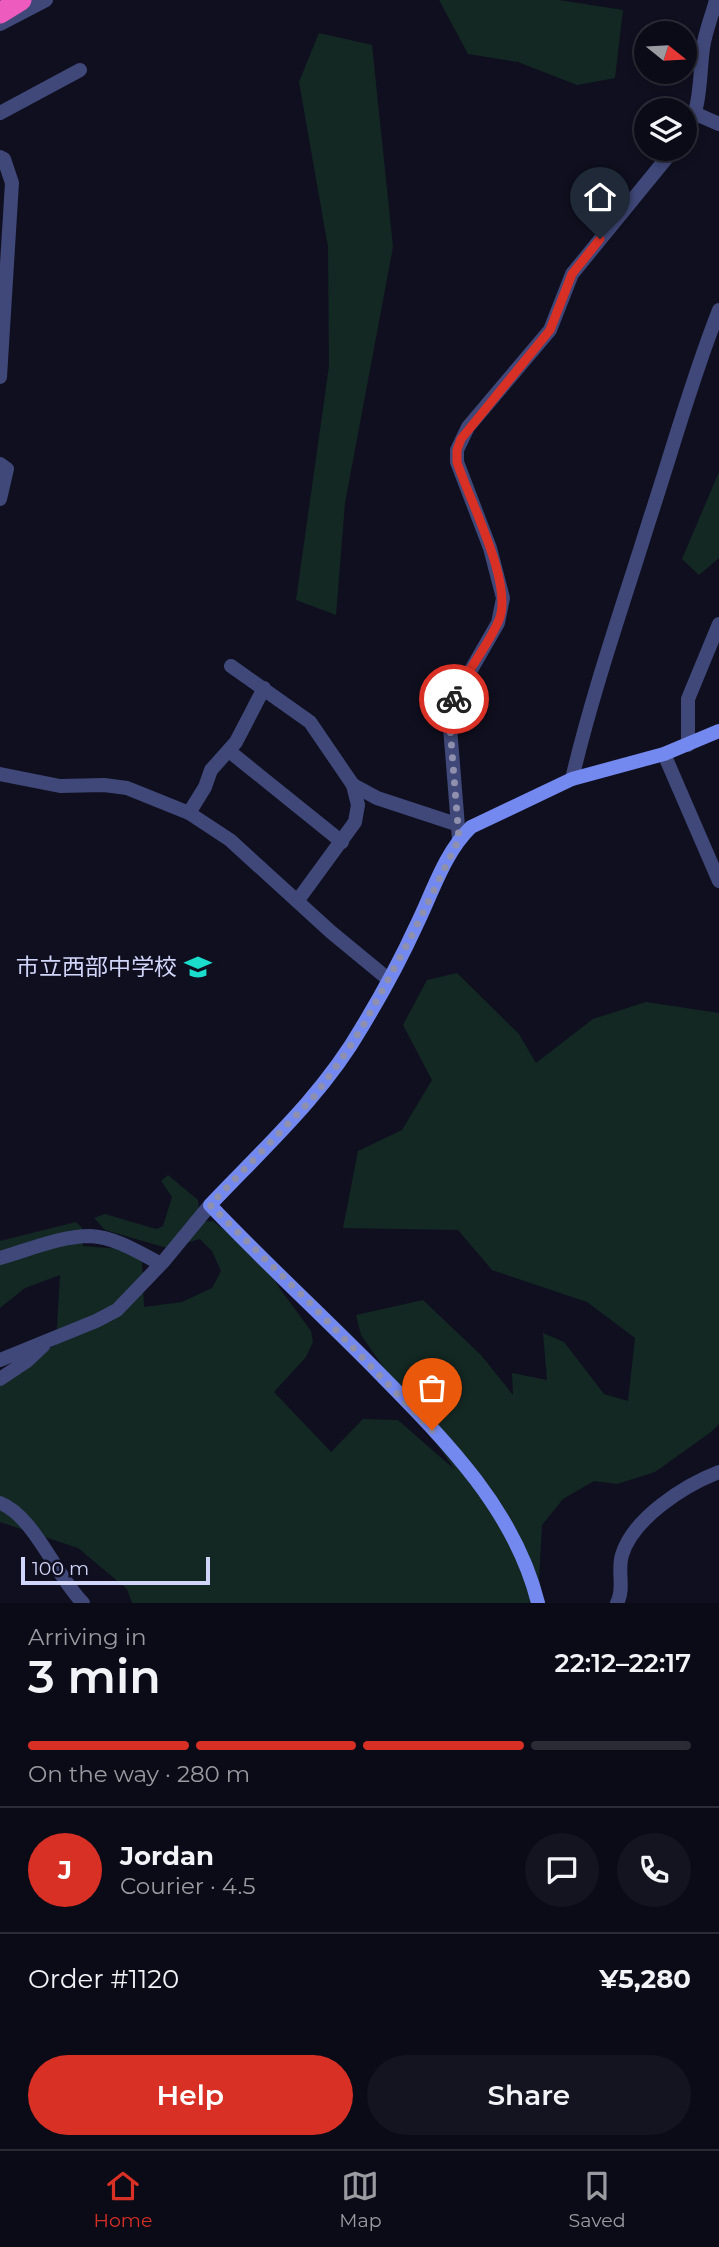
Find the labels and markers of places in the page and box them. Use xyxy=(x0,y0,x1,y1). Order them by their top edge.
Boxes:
pin xyxy=(570,167,630,239)
school or university icon: 市立西部中学校 xyxy=(183,952,213,982)
place label: 市立西部中学校 xyxy=(16,953,177,981)
pin xyxy=(402,1358,462,1430)

